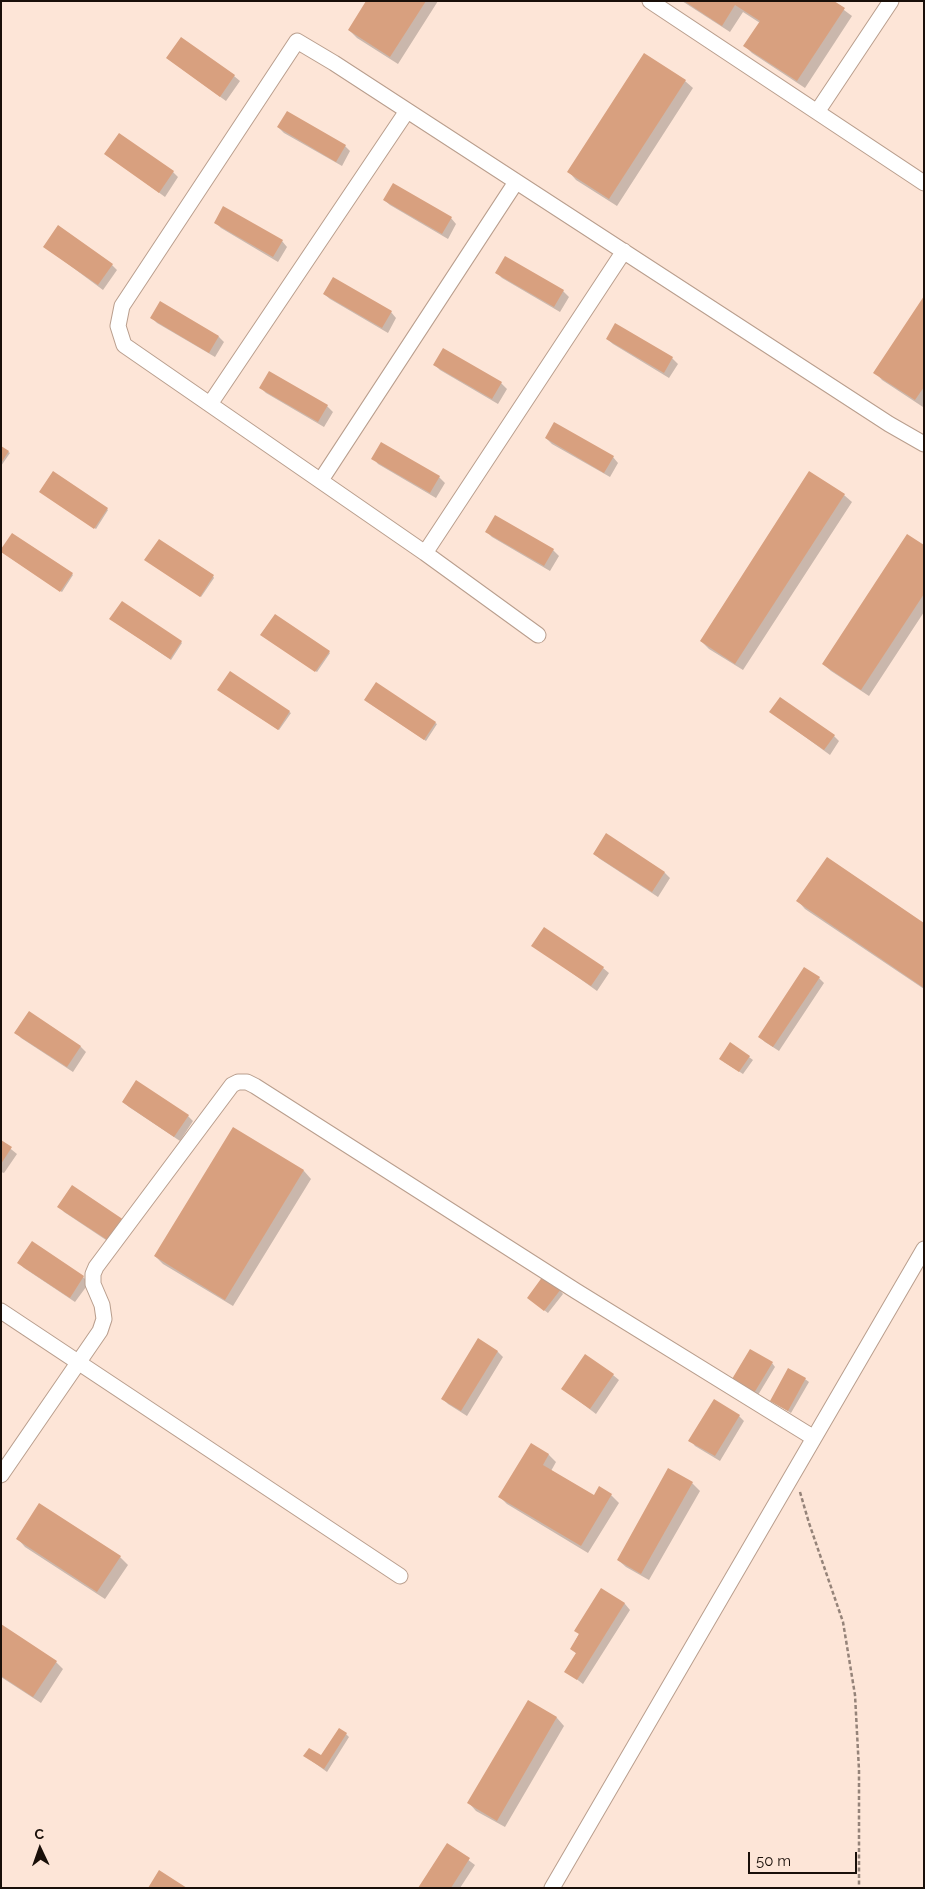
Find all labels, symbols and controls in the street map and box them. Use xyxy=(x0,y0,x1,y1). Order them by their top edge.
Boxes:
north arrow xyxy=(15,1824,65,1874)
text: С xyxy=(34,1826,44,1842)
scale bar xyxy=(750,1842,859,1874)
text: 50 m xyxy=(756,1852,791,1870)

